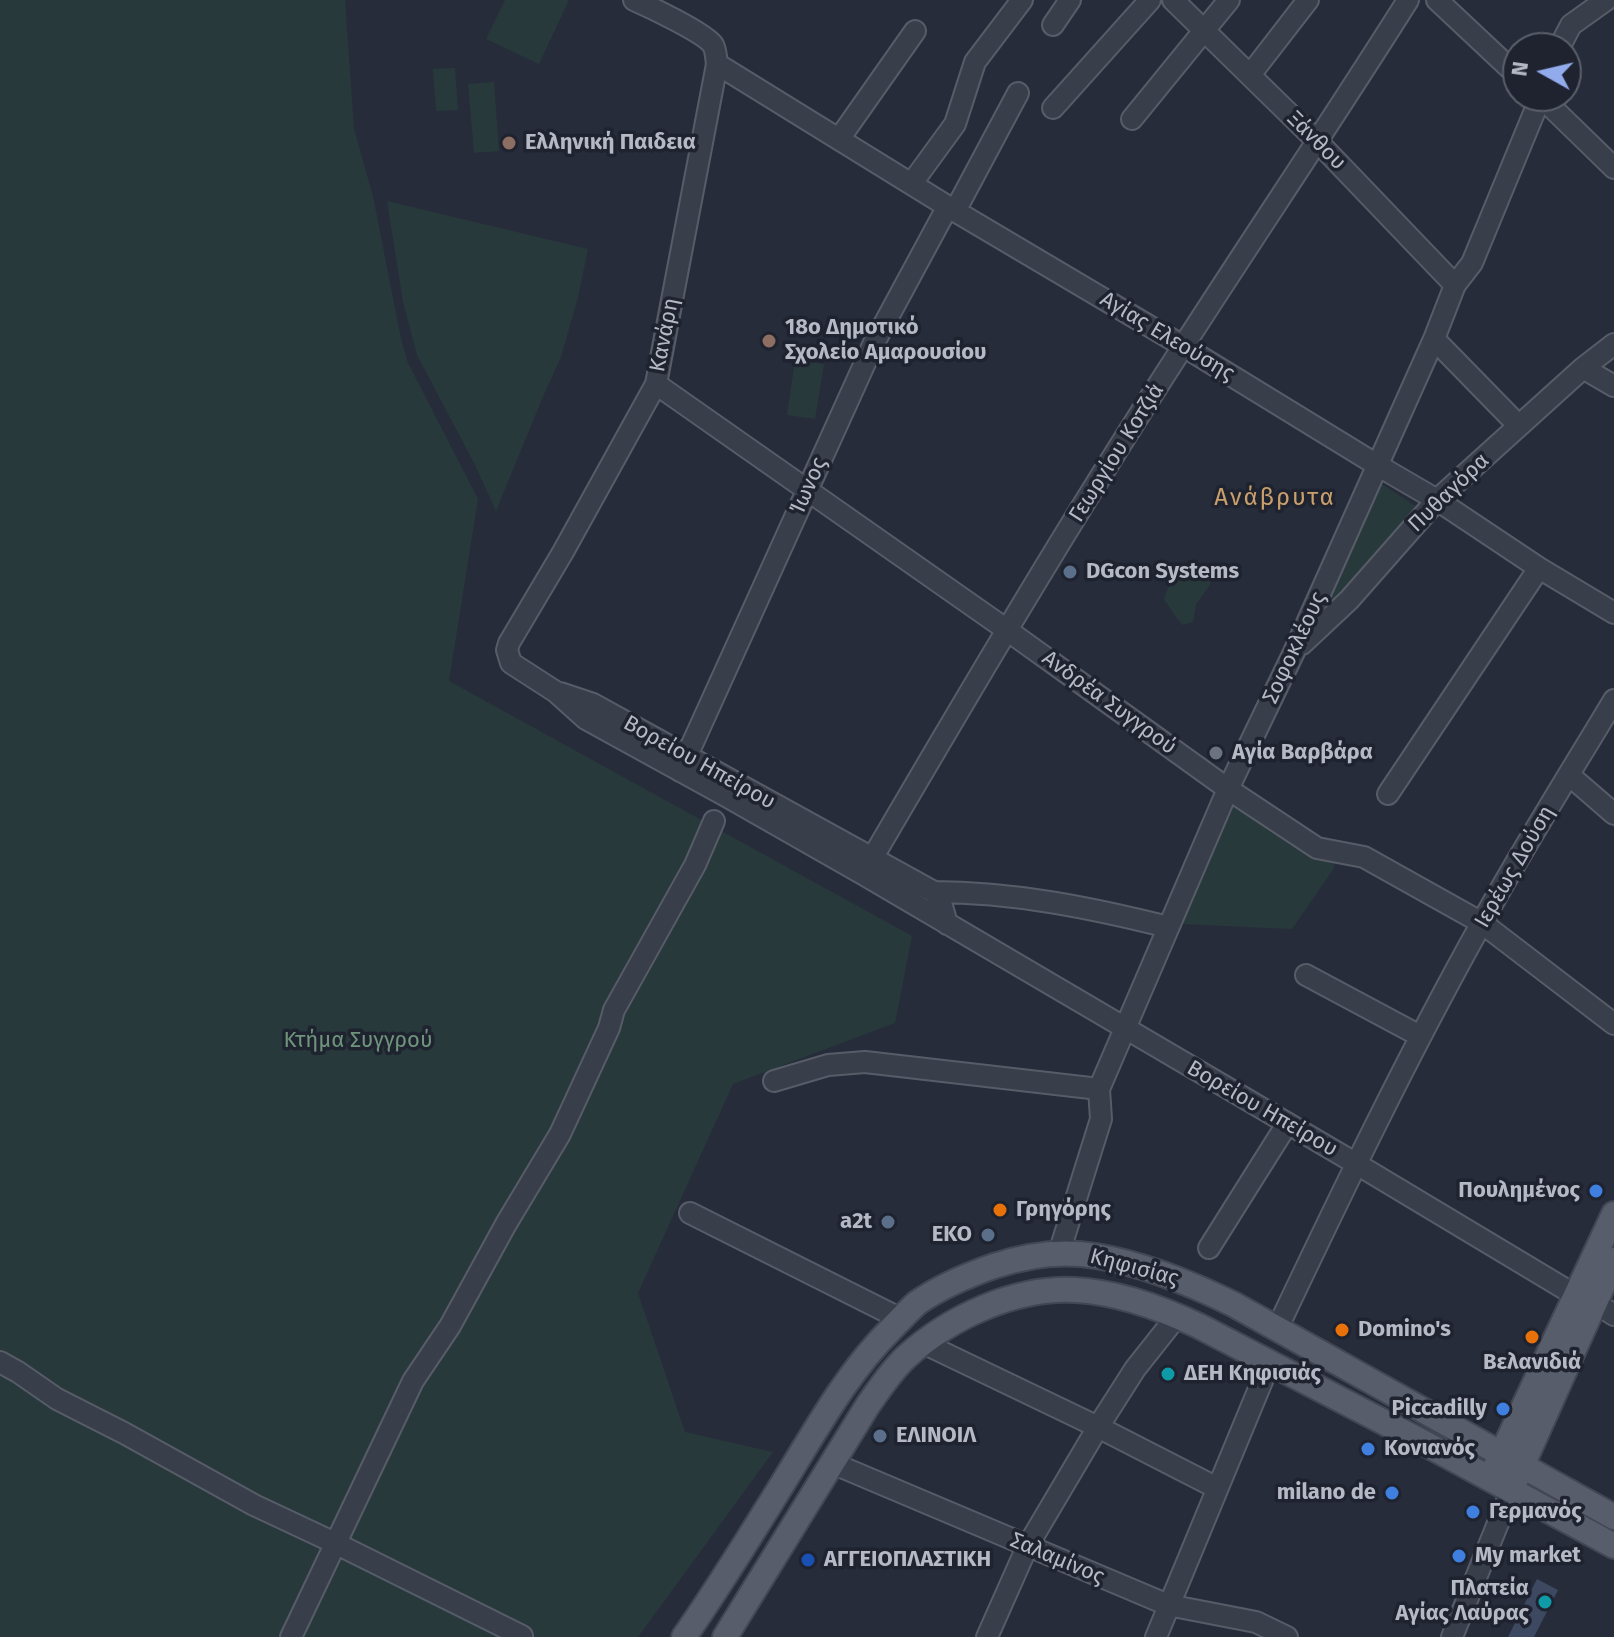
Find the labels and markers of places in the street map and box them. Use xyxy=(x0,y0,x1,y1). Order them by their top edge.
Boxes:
place label: Ελληνική Παιδεια xyxy=(525,130,696,156)
marker: Ελληνική Παιδεια xyxy=(500,134,518,152)
place label: 18ο Δημοτικό Σχολείο Αμαρουσίου xyxy=(785,315,986,366)
marker: 18ο Δημοτικό Σχολείο Αμαρουσίου xyxy=(760,332,778,350)
place label: DGcon Systems xyxy=(1086,559,1239,585)
marker: DGcon Systems xyxy=(1061,563,1079,581)
place label: Αγία Βαρβάρα xyxy=(1232,740,1373,766)
marker: Αγία Βαρβάρα xyxy=(1207,744,1225,762)
place label: Πουλημένος xyxy=(1458,1178,1580,1204)
marker: Πουλημένος xyxy=(1587,1182,1605,1200)
place label: Γρηγόρης xyxy=(1016,1197,1111,1223)
marker: Γρηγόρης xyxy=(991,1201,1009,1219)
place label: a2t xyxy=(840,1209,872,1235)
marker: a2t xyxy=(879,1213,897,1231)
place label: EKO xyxy=(932,1222,972,1248)
marker: EKO xyxy=(979,1226,997,1244)
place label: Domino's xyxy=(1358,1317,1451,1343)
marker: Domino's xyxy=(1333,1321,1351,1339)
marker: Βελανιδιά xyxy=(1523,1328,1541,1346)
place label: Βελανιδιά xyxy=(1483,1350,1581,1376)
place label: ΔΕΗ Κηφισιάς xyxy=(1184,1361,1321,1387)
marker: ΔΕΗ Κηφισιάς xyxy=(1159,1365,1177,1383)
place label: Piccadilly xyxy=(1391,1396,1487,1422)
marker: Piccadilly xyxy=(1494,1400,1512,1418)
place label: ΕΛΙΝΟΙΛ xyxy=(896,1423,976,1449)
marker: ΕΛΙΝΟΙΛ xyxy=(871,1427,889,1445)
place label: Κονιανός xyxy=(1384,1436,1475,1462)
marker: Κονιανός xyxy=(1359,1440,1377,1458)
place label: milano de xyxy=(1277,1480,1376,1506)
marker: milano de xyxy=(1383,1484,1401,1502)
place label: Γερμανός xyxy=(1489,1499,1582,1525)
marker: Γερμανός xyxy=(1464,1503,1482,1521)
place label: My market xyxy=(1475,1543,1581,1569)
place label: ΑΓΓΕΙΟΠΛΑΣΤΙΚΗ xyxy=(824,1547,991,1573)
marker: My market xyxy=(1450,1547,1468,1565)
marker: ΑΓΓΕΙΟΠΛΑΣΤΙΚΗ xyxy=(799,1551,817,1569)
place label: Πλατεία Αγίας Λαύρας xyxy=(1395,1576,1529,1628)
marker: Πλατεία Αγίας Λαύρας xyxy=(1536,1593,1554,1611)

